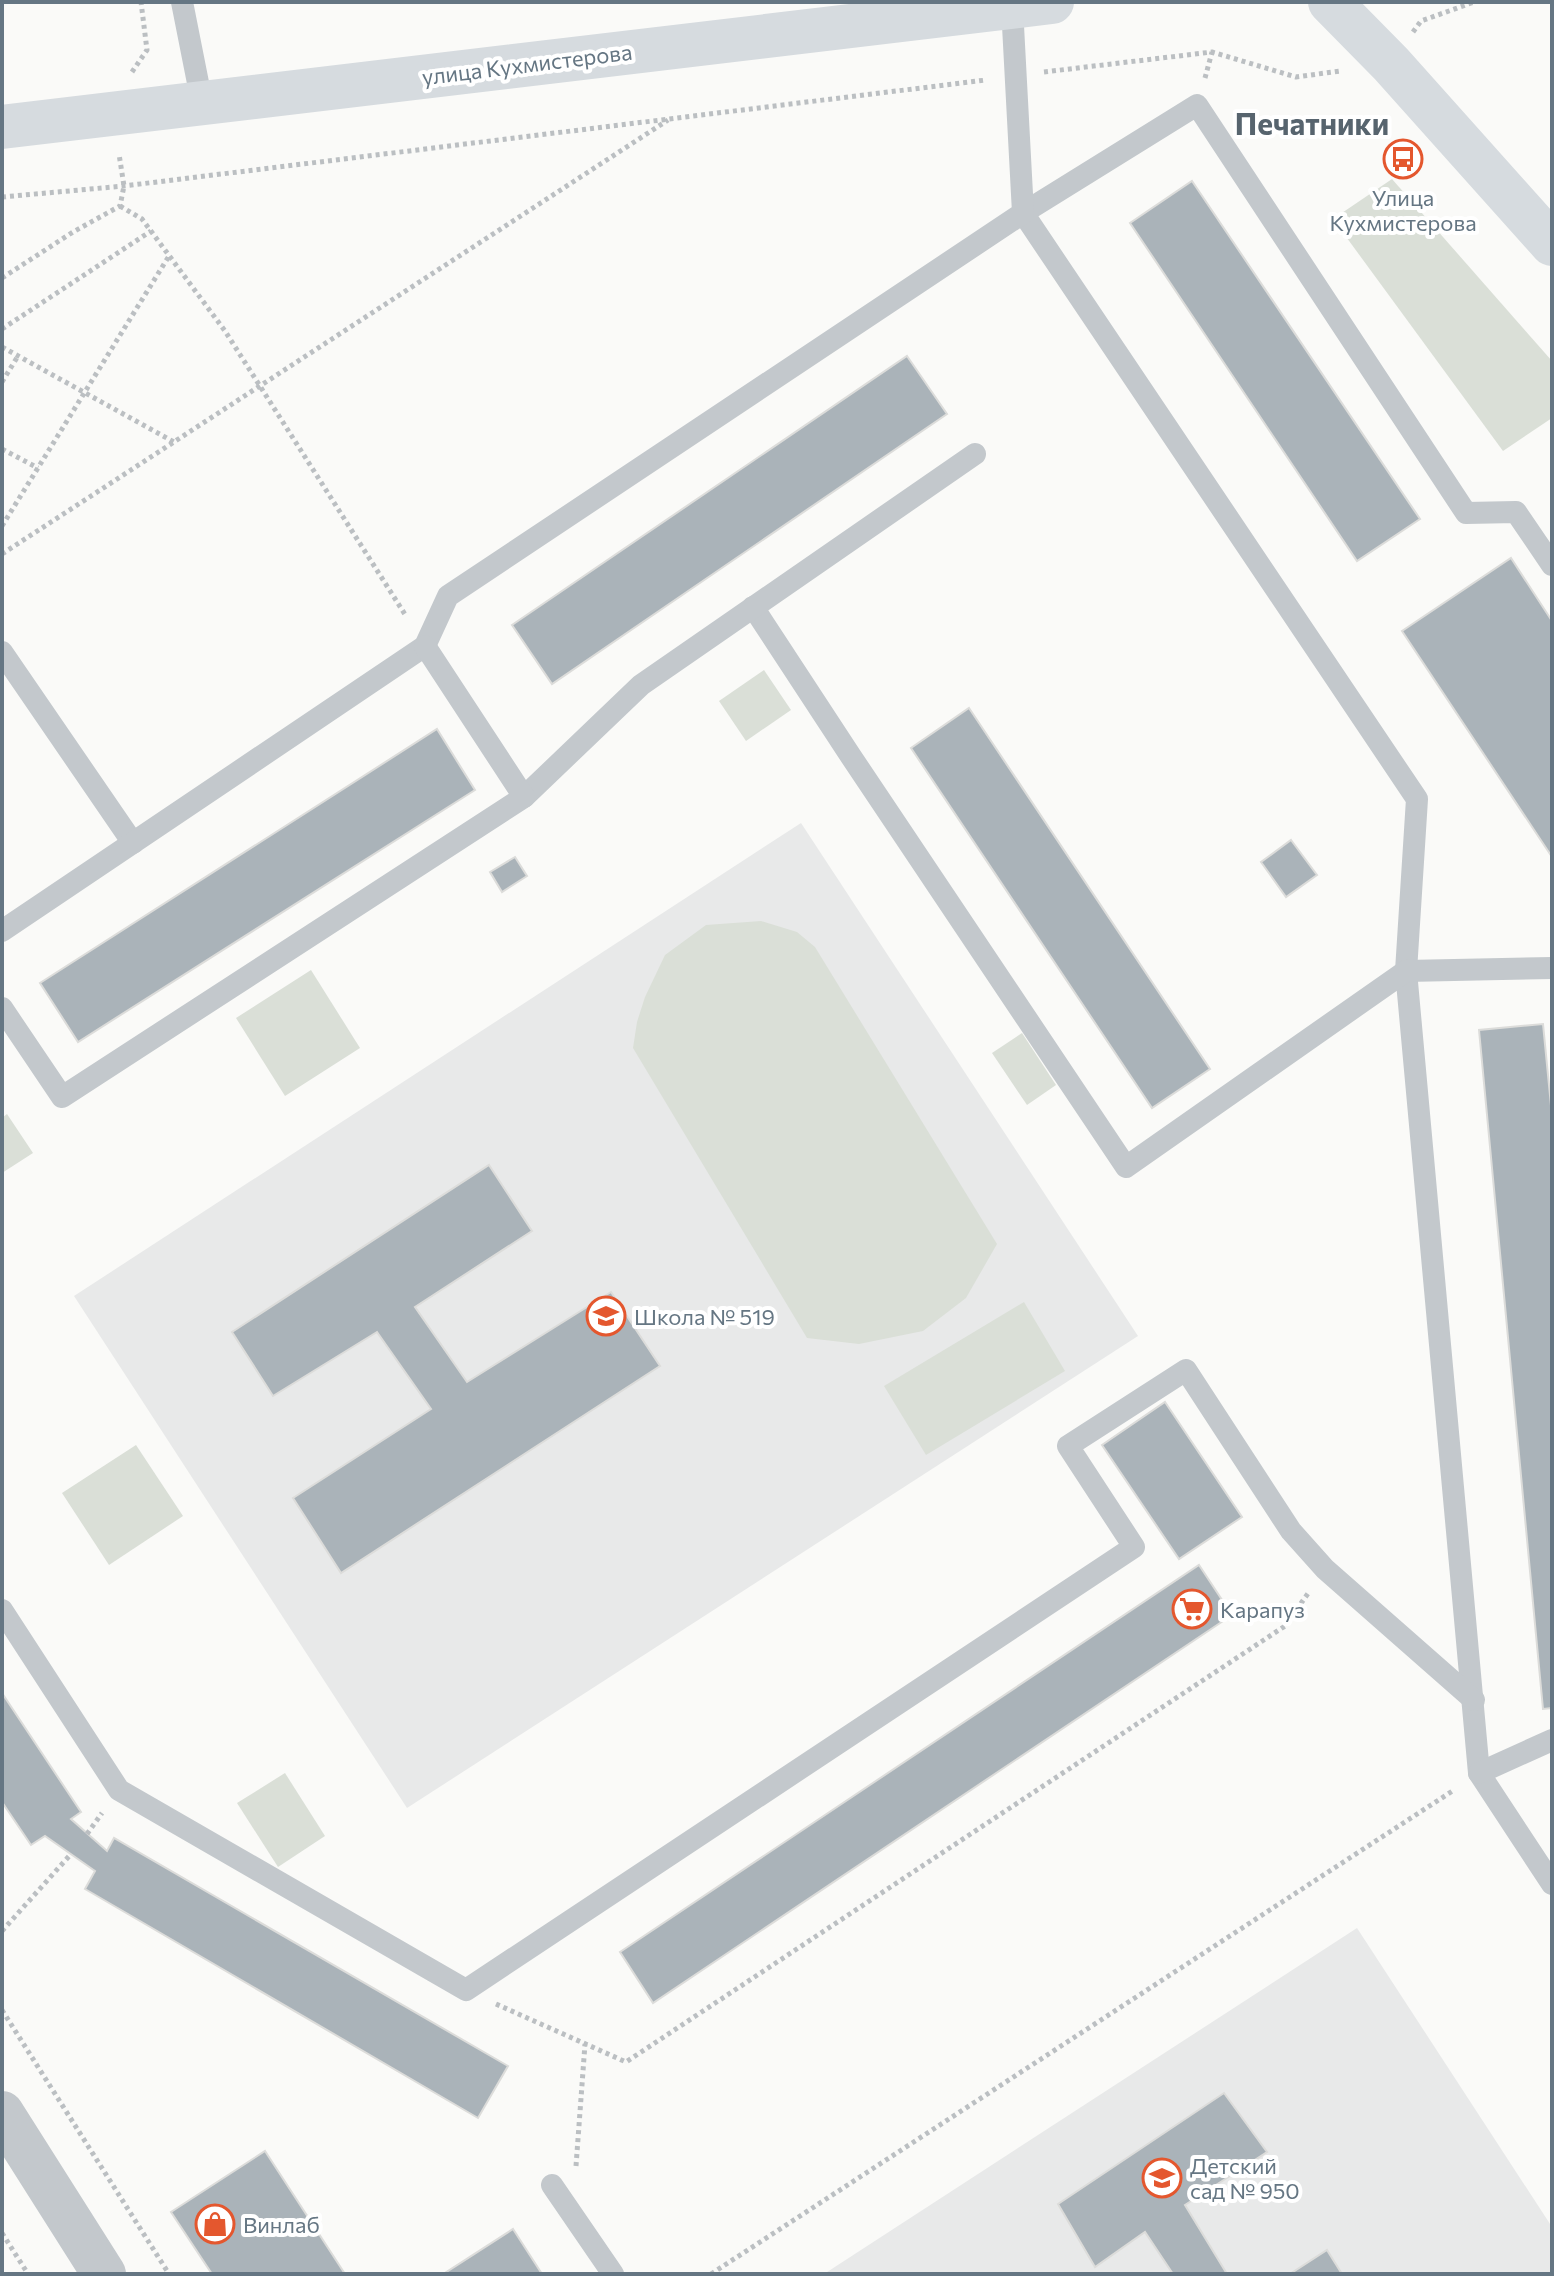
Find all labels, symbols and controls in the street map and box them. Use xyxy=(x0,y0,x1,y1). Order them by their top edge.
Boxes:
street label: улица Кухмистерова xyxy=(420,38,634,90)
district label: Печатники xyxy=(1235,104,1389,141)
bus stop icon: Улица Кухмистерова xyxy=(1382,138,1424,180)
place label: Улица Кухмистерова xyxy=(1329,184,1477,236)
school or university icon: Школа № 519 xyxy=(585,1295,627,1337)
place label: Школа № 519 xyxy=(634,1303,775,1330)
supermarket icon: Карапуз xyxy=(1171,1588,1213,1630)
place label: Карапуз xyxy=(1220,1596,1305,1623)
place label: Детский сад № 950 xyxy=(1190,2152,1300,2204)
school or university icon: Детский сад № 950 xyxy=(1141,2157,1183,2199)
shop icon: Винлаб xyxy=(194,2203,236,2245)
place label: Винлаб xyxy=(243,2211,320,2238)

